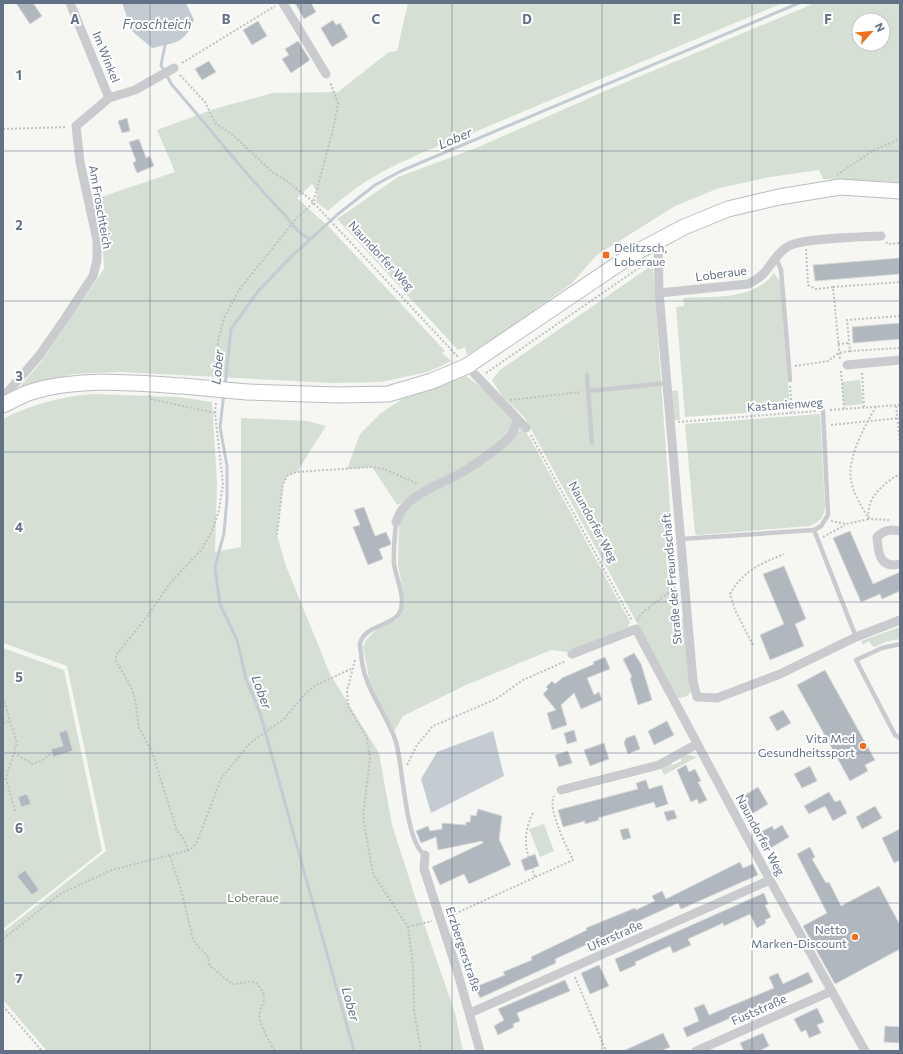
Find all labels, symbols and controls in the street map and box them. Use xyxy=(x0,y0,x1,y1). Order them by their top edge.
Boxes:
text: A xyxy=(70,11,80,27)
text: B xyxy=(222,11,231,27)
text: C xyxy=(372,11,381,27)
text: D xyxy=(522,11,532,27)
text: E xyxy=(673,11,681,27)
text: F xyxy=(824,11,832,27)
north arrow xyxy=(851,12,891,52)
water label: Froschteich xyxy=(123,16,191,32)
text: N xyxy=(873,21,888,34)
street label: Im Winkel xyxy=(90,29,124,84)
text: 1 xyxy=(16,67,22,83)
water label: Lober xyxy=(436,123,475,152)
street label: Am Froschteich xyxy=(87,164,115,250)
text: 2 xyxy=(15,217,23,233)
street label: Naundorfer Weg xyxy=(346,218,418,293)
place label: Delitzsch, Loberaue xyxy=(614,240,667,268)
marker: Delitzsch, Loberaue xyxy=(601,250,611,260)
street label: Loberaue xyxy=(694,262,747,284)
water label: Lober xyxy=(207,348,227,385)
text: 3 xyxy=(15,368,23,384)
street label: Kastanienweg xyxy=(746,394,824,414)
street label: Naundorfer Weg xyxy=(567,479,621,565)
street label: Straße der Freundschaft xyxy=(658,513,684,645)
text: 4 xyxy=(15,519,23,535)
text: 5 xyxy=(15,669,23,685)
water label: Lober xyxy=(249,673,276,712)
place label: Vita Med Gesundheitssport xyxy=(758,731,855,759)
marker: Vita Med Gesundheitssport xyxy=(858,741,868,751)
street label: Naundorfer Weg xyxy=(734,792,788,878)
text: 6 xyxy=(15,820,23,836)
park label: Loberaue xyxy=(227,890,279,904)
street label: Erzbergerstraße xyxy=(444,905,484,993)
street label: Uferstraße xyxy=(585,917,644,953)
place label: Netto Marken-Discount xyxy=(751,922,847,950)
marker: Netto Marken-Discount xyxy=(850,932,860,942)
text: 7 xyxy=(15,970,23,986)
water label: Lober xyxy=(338,985,364,1024)
street label: Fuststraße xyxy=(729,991,788,1027)

